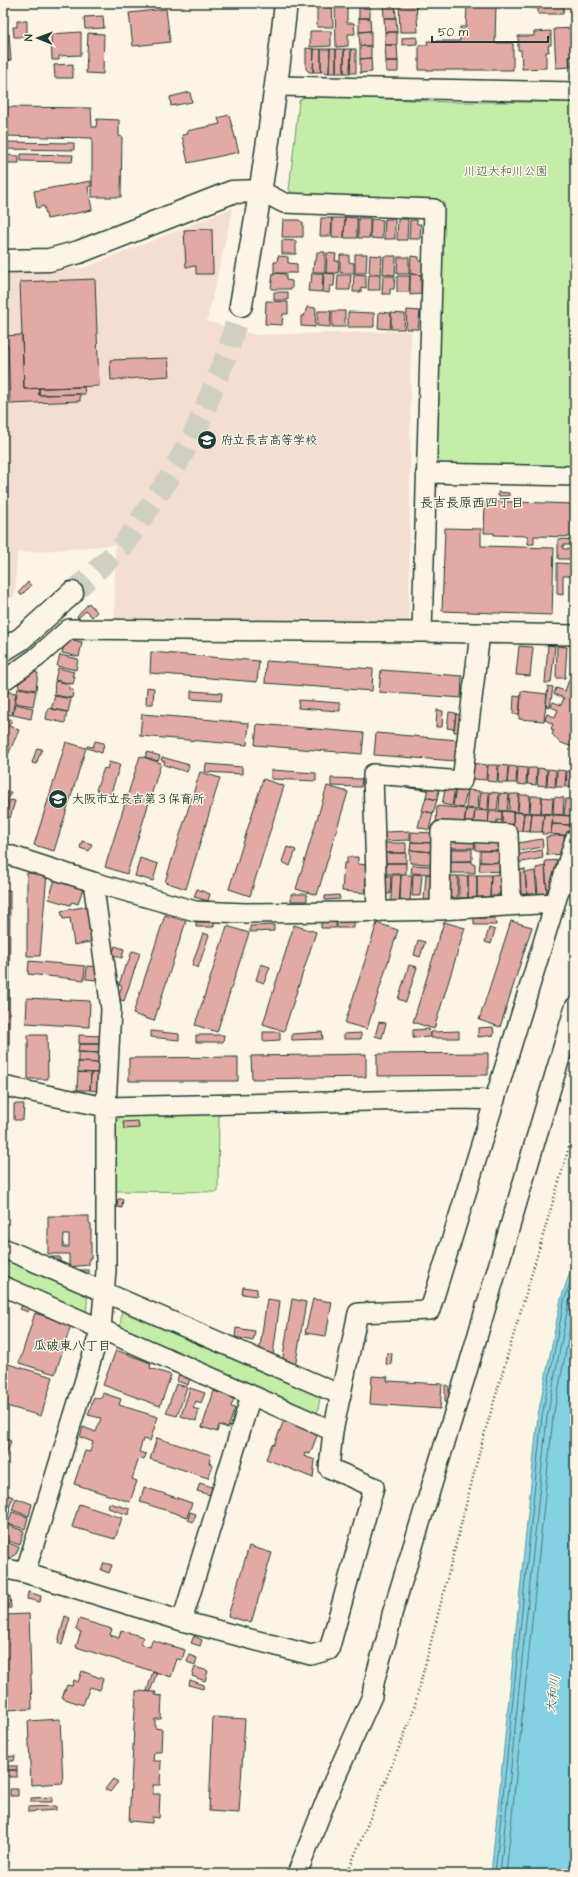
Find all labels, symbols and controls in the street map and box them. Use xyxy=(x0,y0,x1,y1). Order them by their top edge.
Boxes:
north arrow xyxy=(18,18,58,58)
scale bar xyxy=(432,18,548,44)
text: 50 m xyxy=(438,24,469,41)
text: N xyxy=(21,34,36,41)
park label: 川辺大和川公園 xyxy=(464,163,548,180)
school or university icon: 府立長吉高等学校 xyxy=(196,429,218,451)
place label: 府立長吉高等学校 xyxy=(221,432,317,449)
district label: 長吉長原西四丁目 xyxy=(420,494,524,512)
school or university icon: 大阪市立長吉第３保育所 xyxy=(47,788,69,810)
place label: 大阪市立長吉第３保育所 xyxy=(72,791,205,808)
district label: 瓜破東八丁目 xyxy=(33,1337,111,1355)
water label: 大和川 xyxy=(542,1674,564,1714)

